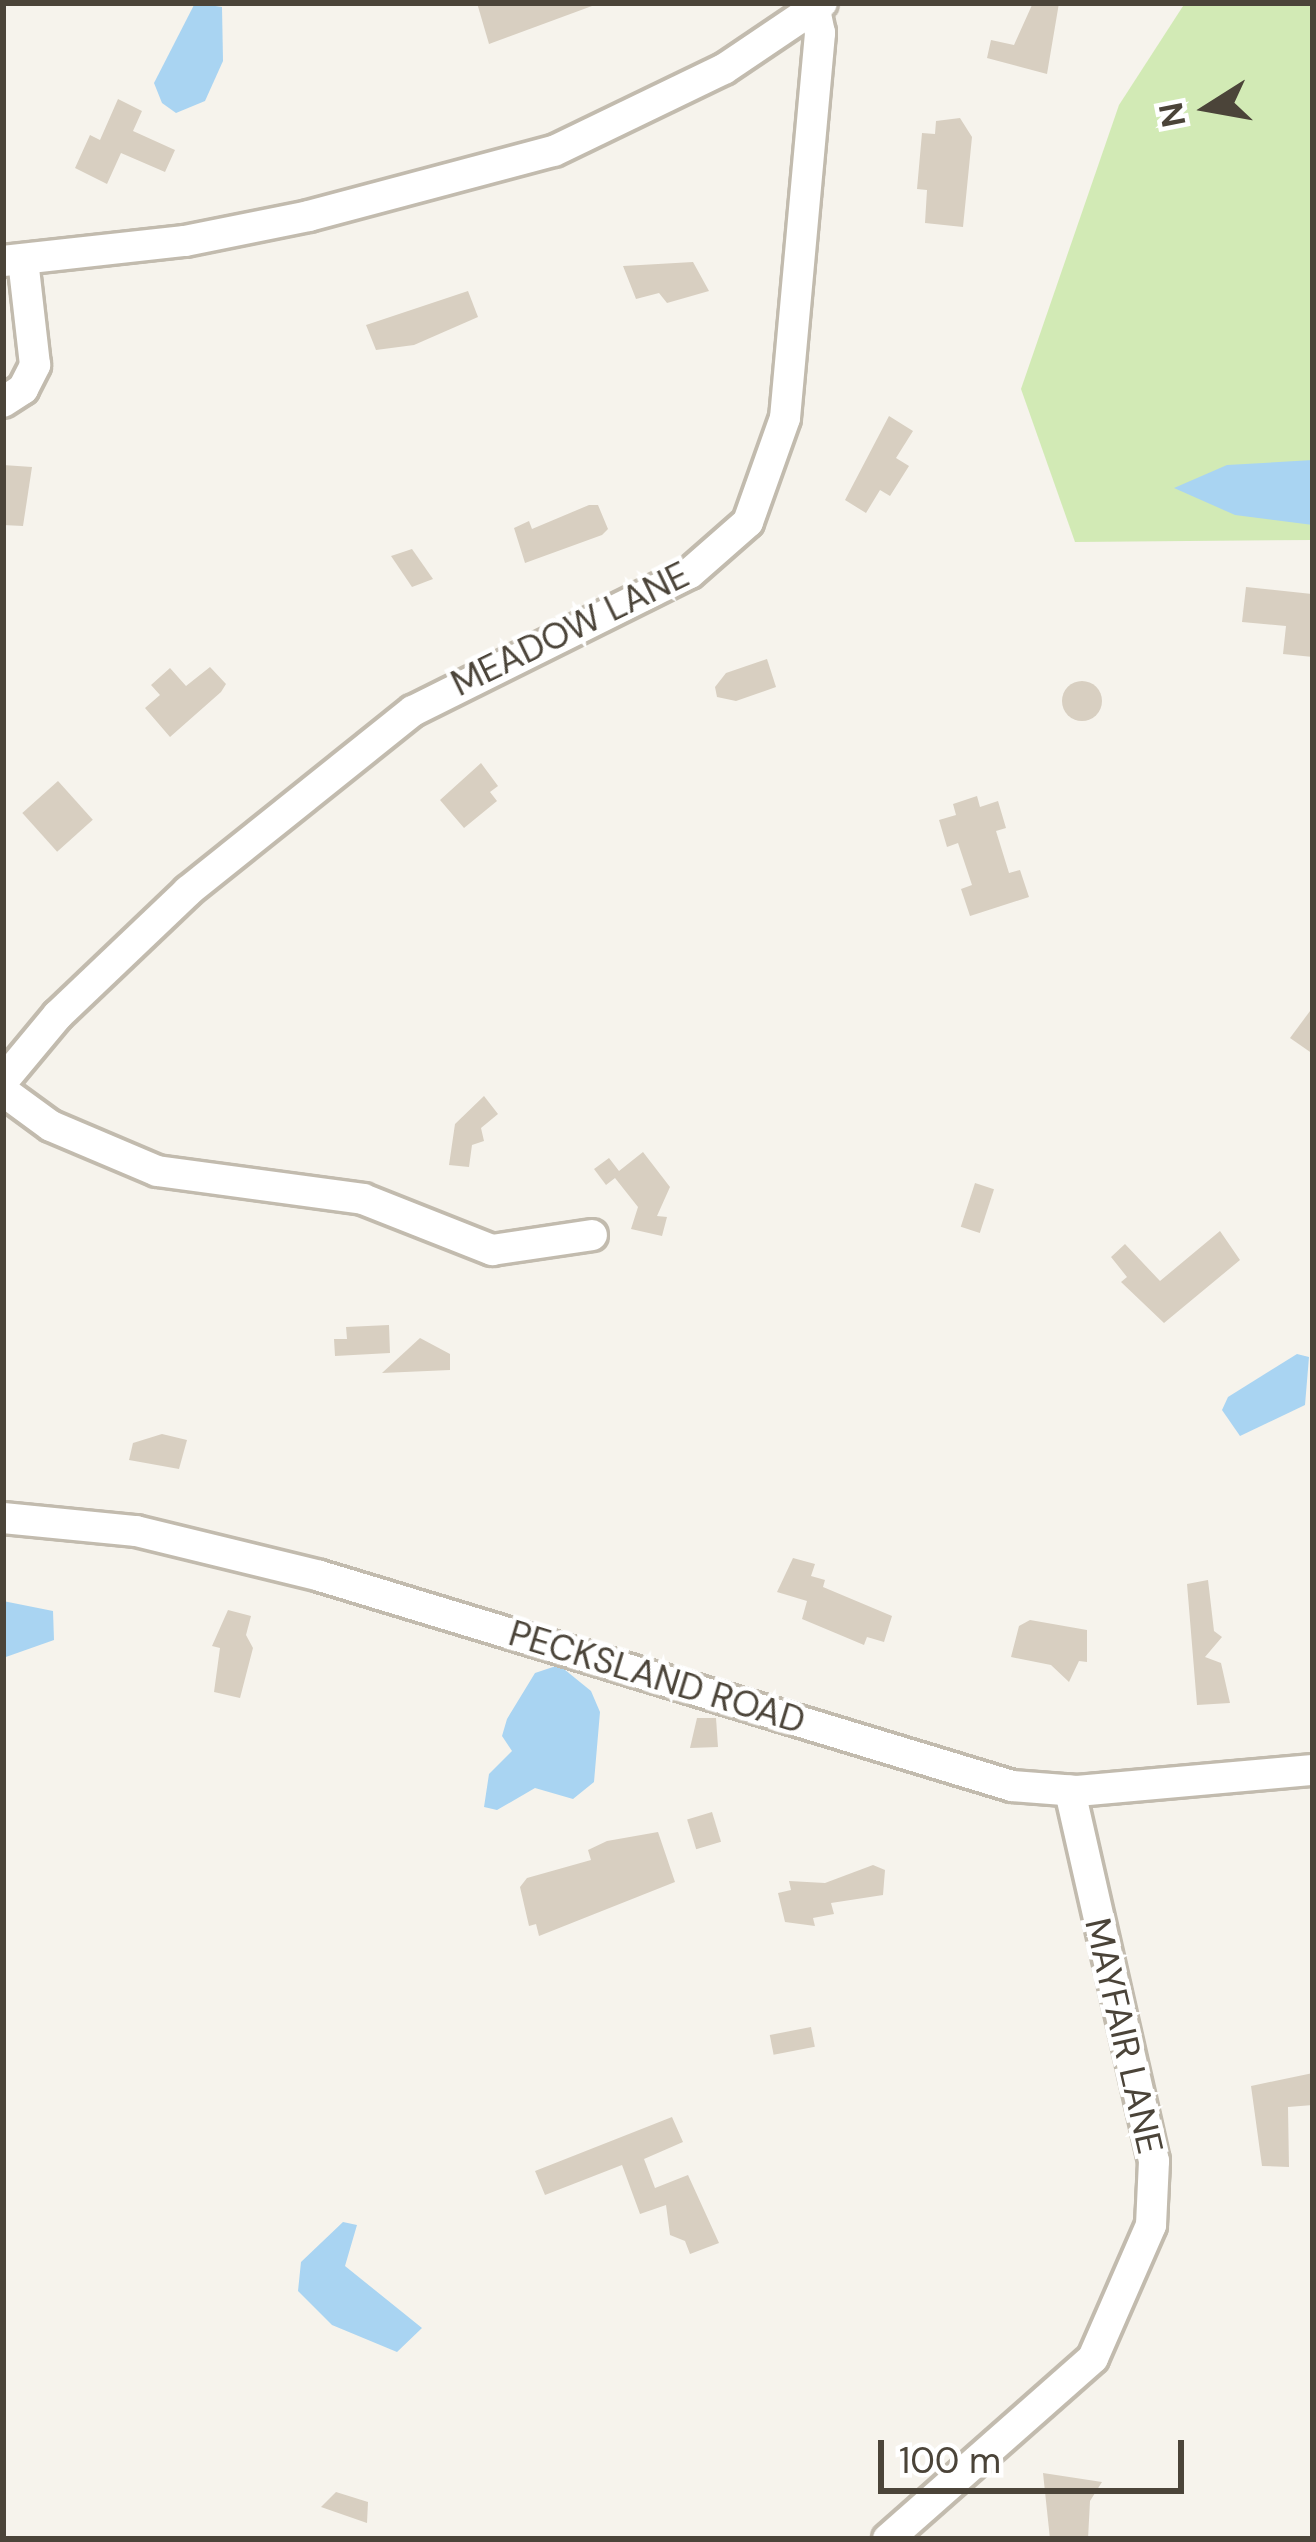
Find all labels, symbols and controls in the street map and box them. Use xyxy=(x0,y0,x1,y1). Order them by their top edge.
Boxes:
north arrow xyxy=(1148,48,1268,168)
text: N xyxy=(1149,99,1196,131)
street label: MEADOW LANE xyxy=(444,553,696,705)
street label: PECKSLAND ROAD xyxy=(504,1611,810,1743)
street label: MAYFAIR LANE xyxy=(1076,1914,1172,2158)
scale bar xyxy=(884,2416,1190,2490)
text: 100 m xyxy=(899,2437,1001,2484)

